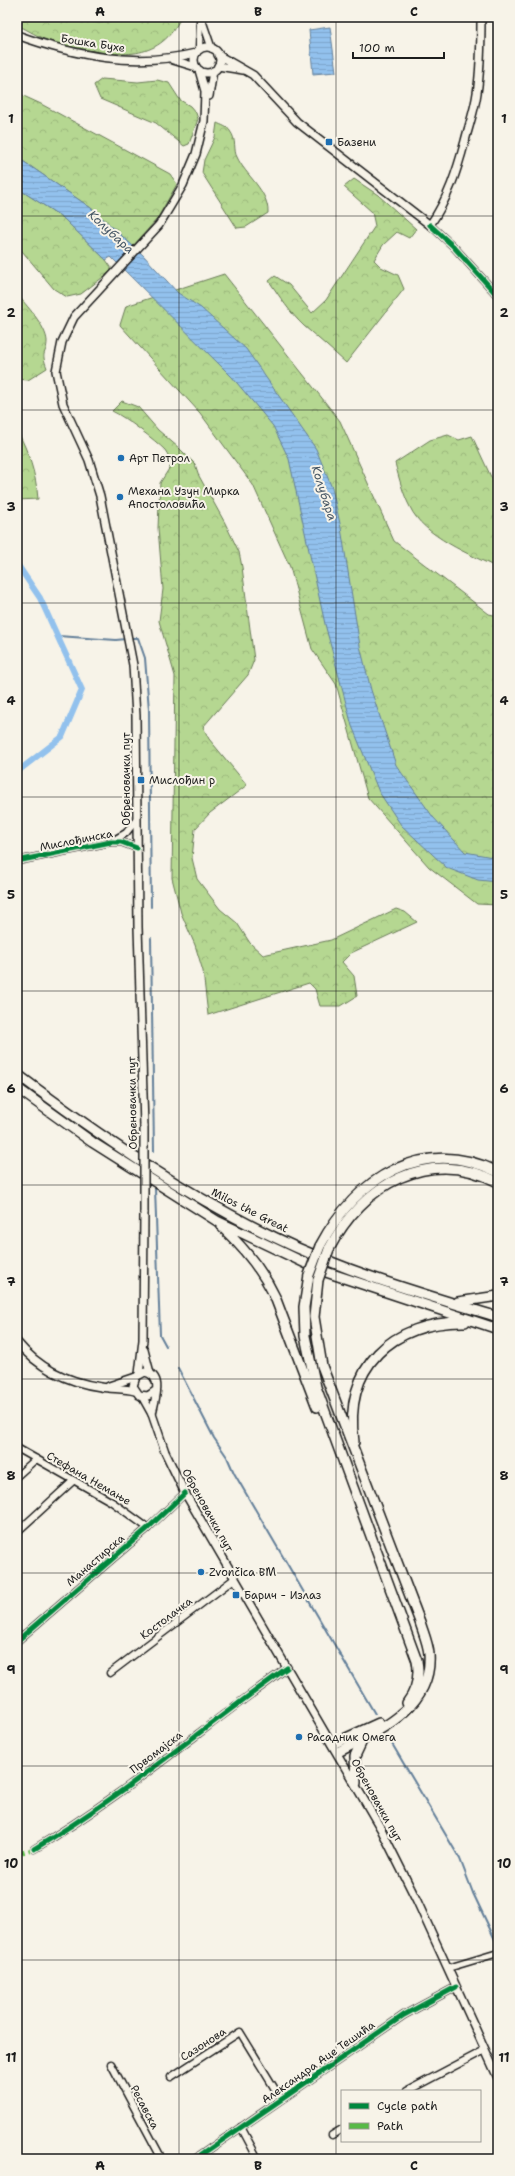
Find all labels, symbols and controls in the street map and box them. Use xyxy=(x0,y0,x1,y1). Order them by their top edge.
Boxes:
text: A xyxy=(95,3,105,20)
text: B xyxy=(254,3,262,20)
text: C xyxy=(410,3,418,20)
street label: Бошка Бухе xyxy=(60,31,126,56)
scale bar xyxy=(353,34,444,60)
text: 100 m xyxy=(359,40,395,56)
text: 1 xyxy=(8,110,14,127)
text: 1 xyxy=(501,110,507,127)
place label: Базени xyxy=(337,135,376,150)
marker: Базени xyxy=(324,137,334,147)
water label: Колубара xyxy=(85,207,137,257)
text: 2 xyxy=(6,304,16,321)
text: 2 xyxy=(499,304,509,321)
place label: Арт Петрол xyxy=(129,451,190,466)
marker: Арт Петрол xyxy=(116,453,126,463)
water label: Колубара xyxy=(308,463,340,523)
place label: Механа Узун Мирка Апостоловића xyxy=(128,484,240,512)
marker: Механа Узун Мирка Апостоловића xyxy=(115,492,125,502)
text: 3 xyxy=(6,498,16,515)
text: 3 xyxy=(499,498,509,515)
text: 4 xyxy=(6,692,16,709)
text: 4 xyxy=(499,692,509,709)
street label: Обреновачки пут xyxy=(119,732,134,826)
place label: Мислођин р xyxy=(149,773,215,788)
marker: Мислођин р xyxy=(136,775,146,785)
street label: Мислођинска xyxy=(38,826,114,855)
text: 5 xyxy=(7,886,15,903)
text: 5 xyxy=(500,886,508,903)
street label: Обреновачки пут xyxy=(124,1056,141,1150)
text: 6 xyxy=(6,1080,16,1097)
text: 6 xyxy=(499,1080,509,1097)
street label: Milos the Great xyxy=(209,1185,291,1236)
text: 7 xyxy=(6,1273,16,1290)
text: 7 xyxy=(499,1273,509,1290)
street label: Стефана Немање xyxy=(44,1448,134,1509)
street label: Обреновачки пут xyxy=(178,1466,237,1555)
text: 8 xyxy=(6,1467,16,1484)
text: 8 xyxy=(499,1467,509,1484)
street label: Манастирска xyxy=(63,1531,128,1590)
place label: Zvončica BM xyxy=(209,1565,276,1580)
marker: Zvončica BM xyxy=(196,1567,206,1577)
place label: Барич - Излаз xyxy=(244,1588,321,1603)
marker: Барич - Излаз xyxy=(231,1590,241,1600)
street label: Костолачка xyxy=(137,1594,196,1643)
text: 9 xyxy=(6,1661,16,1678)
text: 9 xyxy=(499,1661,509,1678)
street label: Првомајска xyxy=(127,1728,186,1777)
place label: Расадник Омега xyxy=(307,1730,396,1745)
marker: Расадник Омега xyxy=(294,1732,304,1742)
street label: Обреновачки пут xyxy=(347,1756,406,1845)
text: 10 xyxy=(4,1855,18,1872)
text: 10 xyxy=(497,1855,511,1872)
street label: Александра Аце Тешића xyxy=(259,2017,378,2107)
street label: Сазонова xyxy=(178,2024,229,2065)
text: 11 xyxy=(5,2049,17,2066)
text: 11 xyxy=(498,2049,510,2066)
street label: Ресавска xyxy=(127,2083,163,2132)
legend xyxy=(341,2090,481,2142)
text: Cycle path xyxy=(377,2098,438,2114)
text: Path xyxy=(377,2118,403,2134)
text: A xyxy=(95,2157,105,2174)
text: B xyxy=(254,2157,262,2174)
text: C xyxy=(410,2157,418,2174)

